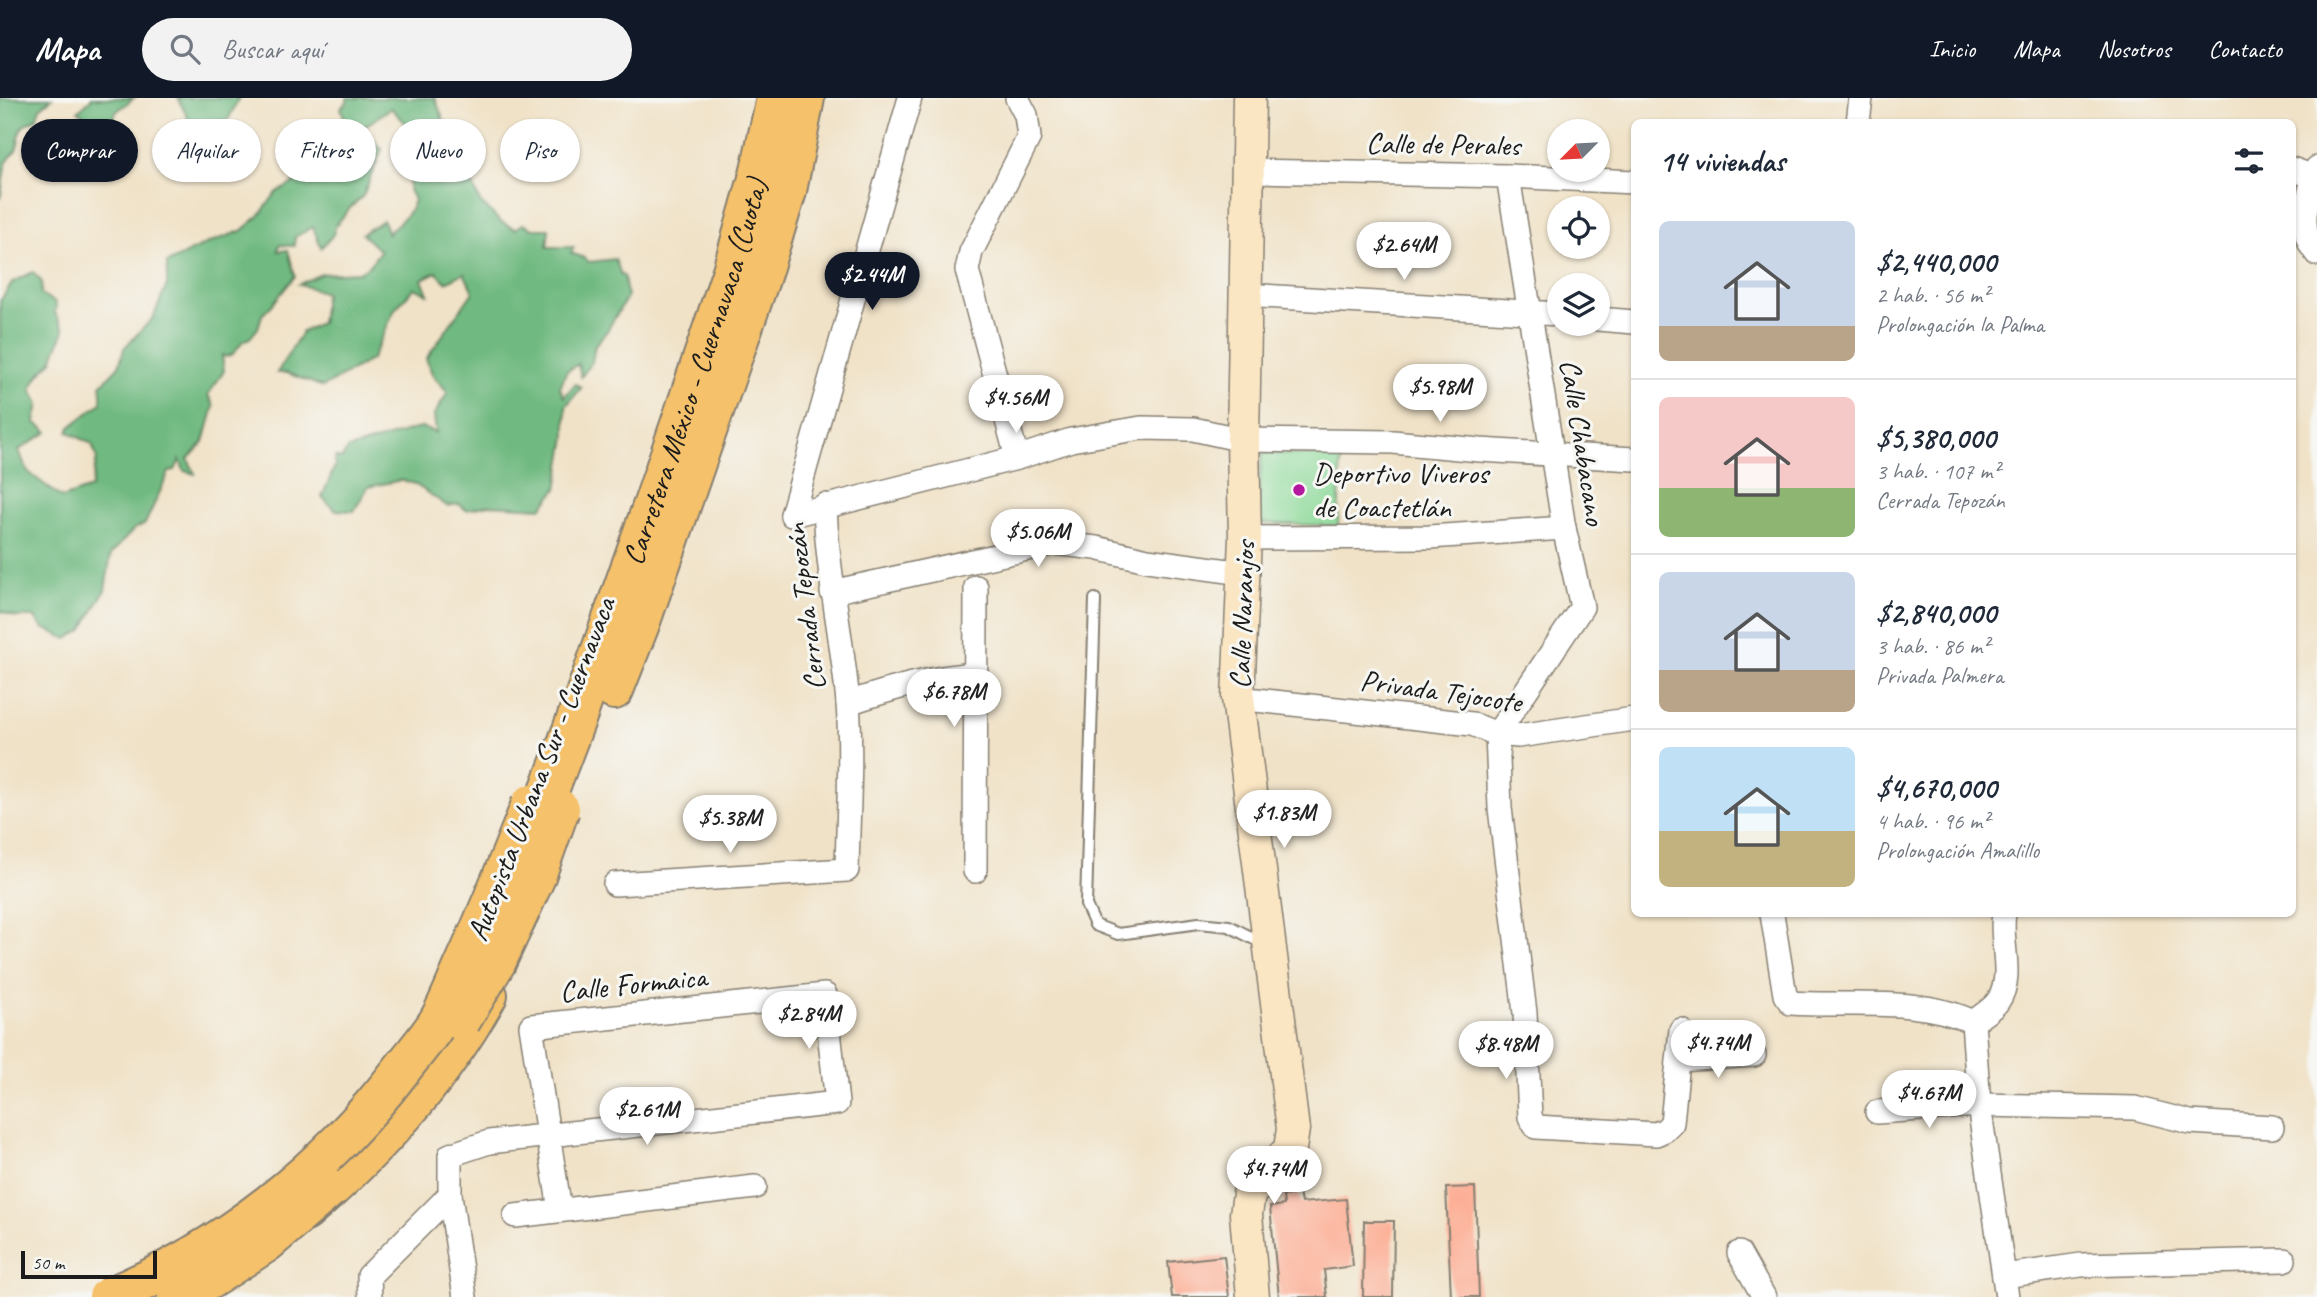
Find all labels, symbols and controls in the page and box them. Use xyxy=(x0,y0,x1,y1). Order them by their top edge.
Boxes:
search box xyxy=(142,18,632,81)
text: Mapa xyxy=(35,28,100,70)
icon: search xyxy=(166,30,204,68)
text: Buscar aquí xyxy=(222,33,324,66)
text: Inicio xyxy=(1929,34,1975,64)
text: Mapa xyxy=(2013,34,2060,64)
text: Nosotros xyxy=(2098,34,2170,64)
text: Contacto xyxy=(2208,34,2282,64)
chip: Comprar xyxy=(21,119,138,182)
chip: Alquilar xyxy=(152,119,261,182)
chip: Filtros xyxy=(275,119,376,182)
chip: Nuevo xyxy=(390,119,486,182)
chip: Piso xyxy=(500,119,580,182)
north arrow xyxy=(1547,119,1610,182)
map controls xyxy=(1547,119,1610,336)
street label: Calle de Perales xyxy=(1366,124,1523,164)
text: 14 viviendas xyxy=(1659,142,1785,180)
icon: filters xyxy=(2230,142,2268,180)
street label: Carretera México - Cuernavaca (Cuota) xyxy=(614,172,777,570)
button: locate xyxy=(1547,196,1610,259)
pin: $2.64M xyxy=(1347,222,1461,282)
text: $2.64M xyxy=(1372,230,1436,259)
text: $2,440,000 xyxy=(1876,243,1996,281)
icon: home xyxy=(1715,249,1799,333)
pin: $2.44M xyxy=(815,252,929,312)
text: $2.44M xyxy=(841,260,903,289)
button: layers xyxy=(1547,273,1610,336)
text: 2 hab. · 56 m² xyxy=(1876,281,1989,310)
text: Prolongación la Palma xyxy=(1876,310,2044,339)
street label: Calle Chabacano xyxy=(1551,356,1615,529)
pin: $5.98M xyxy=(1383,364,1497,424)
text: $5.98M xyxy=(1409,372,1471,401)
pin: $4.56M xyxy=(959,376,1073,435)
text: $4.56M xyxy=(985,383,1047,412)
text: $5,380,000 xyxy=(1876,419,1995,457)
icon: home xyxy=(1715,425,1799,509)
place label: Deportivo Viveros de Coactetlán xyxy=(1313,454,1491,526)
text: 3 hab. · 107 m² xyxy=(1876,457,2000,486)
marker: Deportivo Viveros de Coactetlán xyxy=(1291,482,1307,498)
text: Cerrada Tepozán xyxy=(1876,486,2005,515)
pin: $5.06M xyxy=(981,510,1095,569)
text: $5.06M xyxy=(1007,517,1069,546)
street label: Cerrada Tepozán xyxy=(776,520,834,693)
street label: Calle Naranjos xyxy=(1220,538,1264,690)
street label: Autopista Urbana Sur - Cuernavaca xyxy=(458,590,625,946)
text: $2,840,000 xyxy=(1876,594,1996,632)
icon: home xyxy=(1715,600,1799,684)
text: 3 hab. · 86 m² xyxy=(1876,632,1989,661)
street label: Privada Tejocote xyxy=(1358,661,1526,721)
text: Privada Palmera xyxy=(1876,661,2003,690)
pin: $6.78M xyxy=(897,670,1011,729)
text: $6.78M xyxy=(922,677,986,706)
text: $4,670,000 xyxy=(1876,769,1996,807)
icon: home xyxy=(1715,775,1799,859)
pin: $1.83M xyxy=(1227,790,1341,850)
pin: $5.38M xyxy=(673,796,787,855)
text: $1.83M xyxy=(1253,798,1315,827)
text: $5.38M xyxy=(699,803,761,832)
text: 4 hab. · 96 m² xyxy=(1876,807,1989,836)
text: Prolongación Amalillo xyxy=(1876,836,2039,865)
street label: Calle Formaica xyxy=(558,957,711,1011)
pin: $2.84M xyxy=(752,992,866,1051)
text: $2.84M xyxy=(778,999,840,1028)
pin: $4.74M xyxy=(1661,1020,1775,1080)
pin: $8.48M xyxy=(1449,1021,1563,1081)
text: $4.74M xyxy=(1687,1028,1749,1057)
text: $8.48M xyxy=(1475,1029,1537,1058)
pin: $4.67M xyxy=(1872,1070,1986,1130)
text: $4.67M xyxy=(1897,1078,1961,1107)
pin: $2.61M xyxy=(590,1088,704,1147)
text: $2.61M xyxy=(615,1095,679,1124)
pin: $4.74M xyxy=(1217,1146,1331,1206)
text: $4.74M xyxy=(1243,1154,1305,1183)
scale bar xyxy=(21,1248,158,1280)
text: 50 m xyxy=(32,1251,64,1275)

